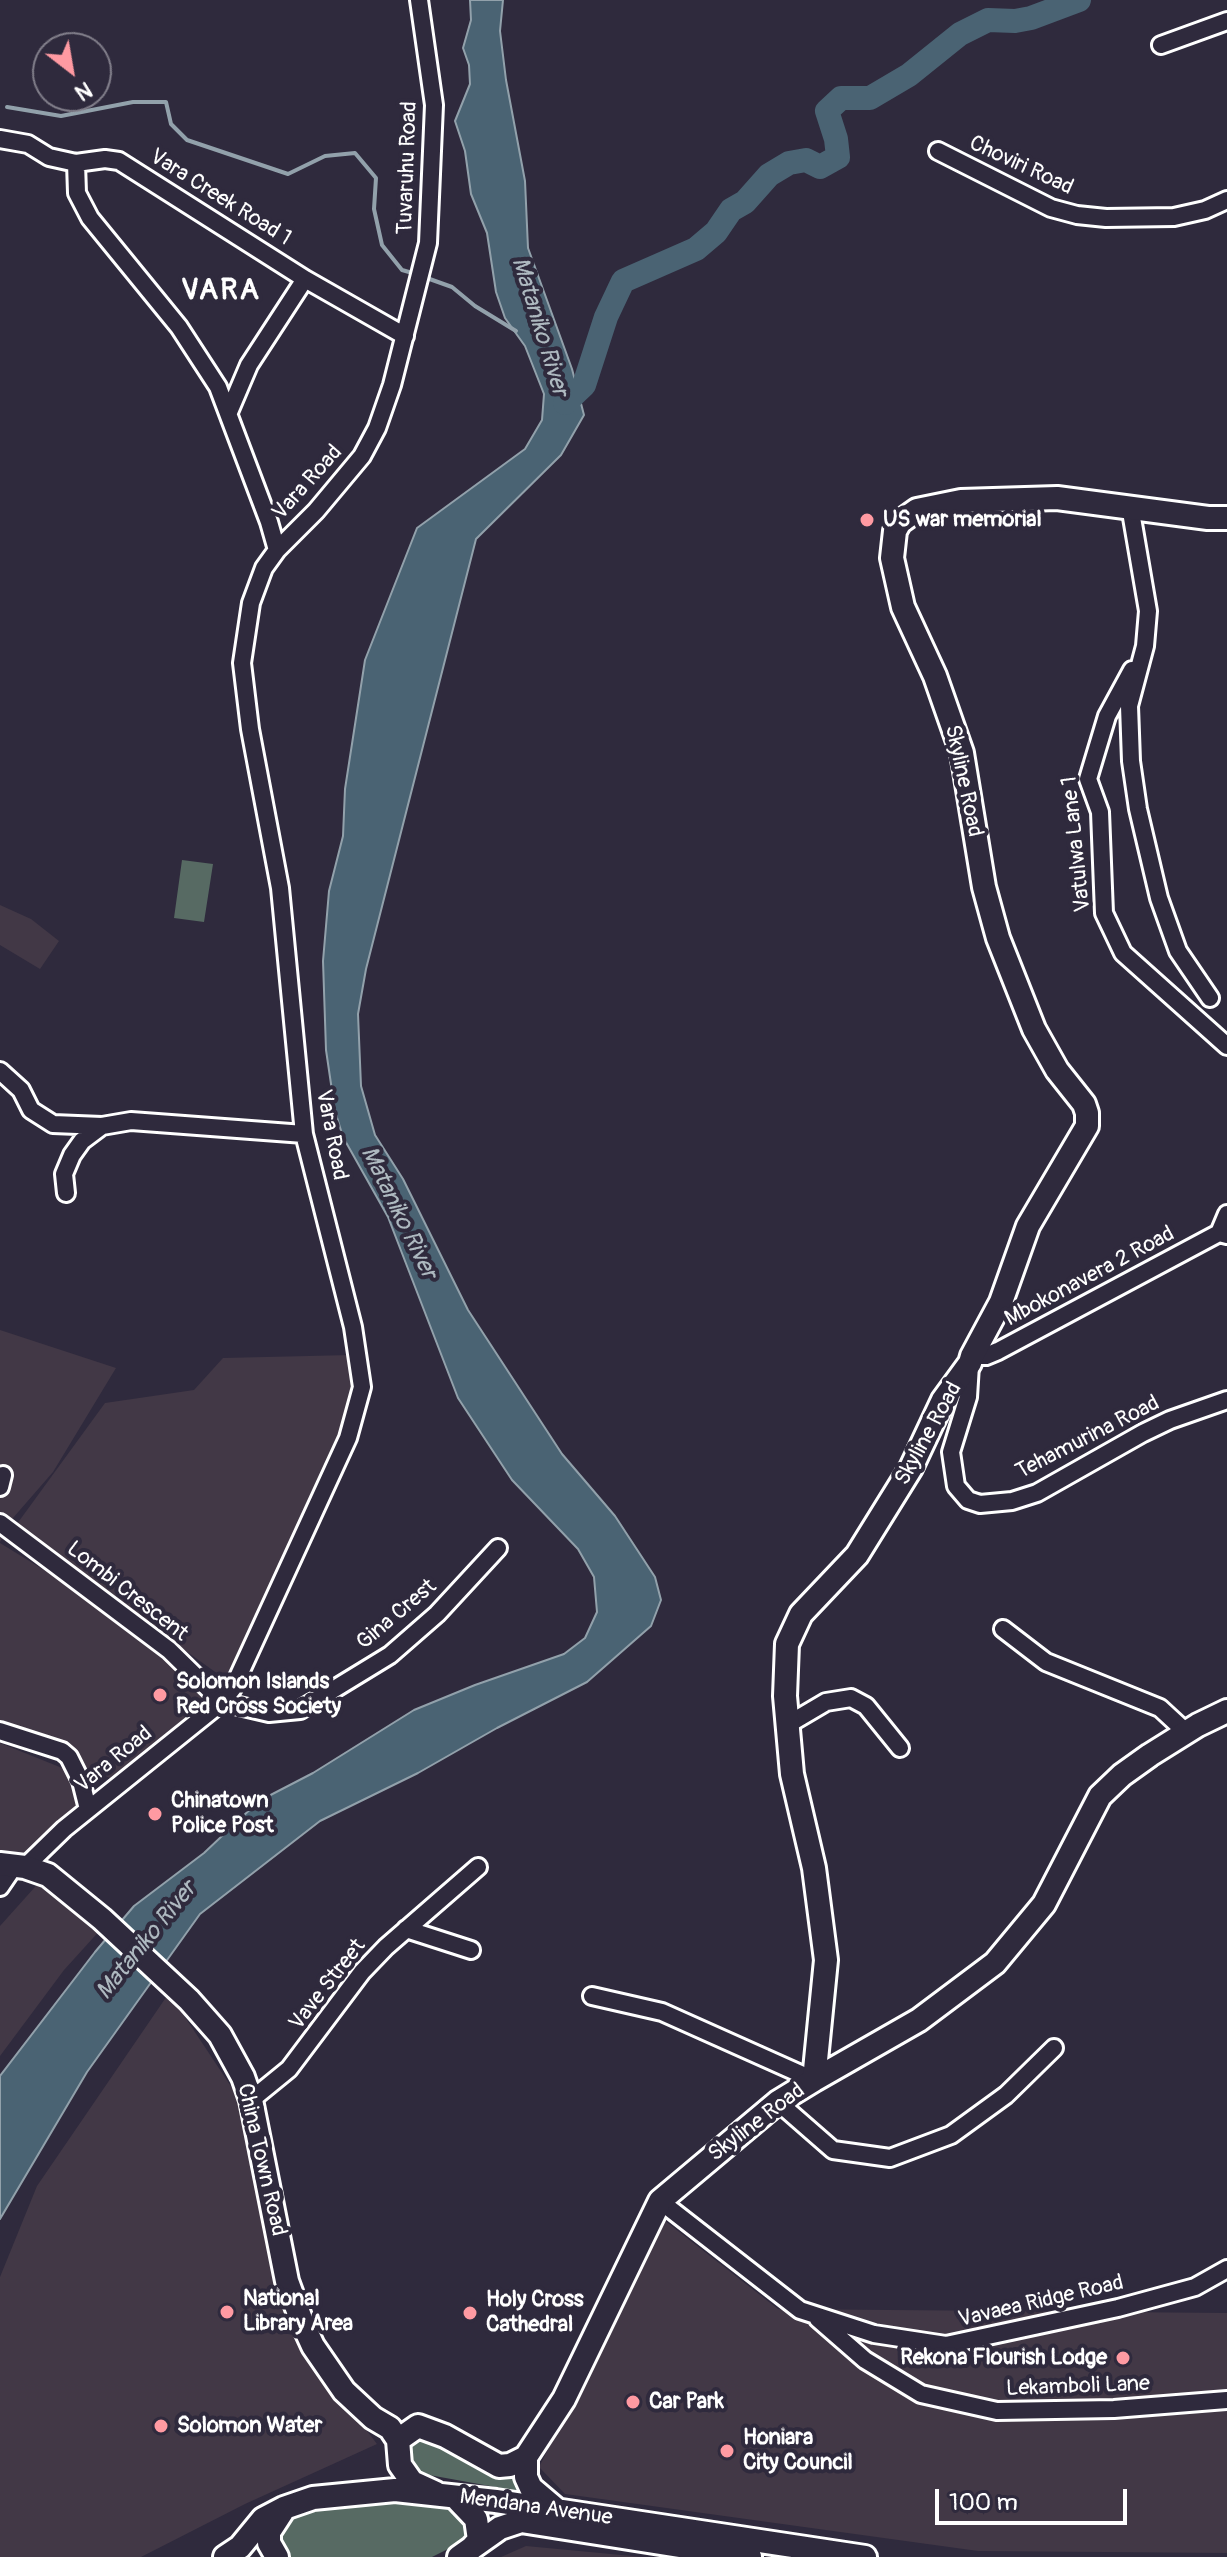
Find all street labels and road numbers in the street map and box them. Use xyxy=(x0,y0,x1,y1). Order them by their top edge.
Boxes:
street label: Tuvaruhu Road xyxy=(392,101,424,235)
street label: Choviri Road xyxy=(965,130,1077,202)
street label: Vara Creek Road 1 xyxy=(144,144,296,252)
street label: Vara Road xyxy=(267,440,349,526)
street label: Skyline Road xyxy=(938,723,988,839)
street label: Vatulwa Lane 1 xyxy=(1057,775,1097,913)
street label: Vara Road xyxy=(309,1087,353,1183)
street label: Mbokonavera 2 Road xyxy=(1001,1221,1179,1333)
street label: Skyline Road xyxy=(890,1378,968,1490)
street label: Tehamurina Road xyxy=(1012,1390,1164,1486)
street label: Lombi Crescent xyxy=(61,1536,193,1648)
street label: Gina Crest xyxy=(352,1574,442,1656)
street label: Vara Road xyxy=(70,1721,158,1799)
street label: Vave Street xyxy=(284,1934,372,2036)
street label: Skyline Road xyxy=(704,2078,810,2168)
street label: China Town Road xyxy=(231,2081,291,2239)
street label: Vavaea Ridge Road xyxy=(956,2270,1126,2334)
street label: Lekamboli Lane xyxy=(1006,2371,1150,2403)
street label: Mendana Avenue xyxy=(458,2484,614,2532)

